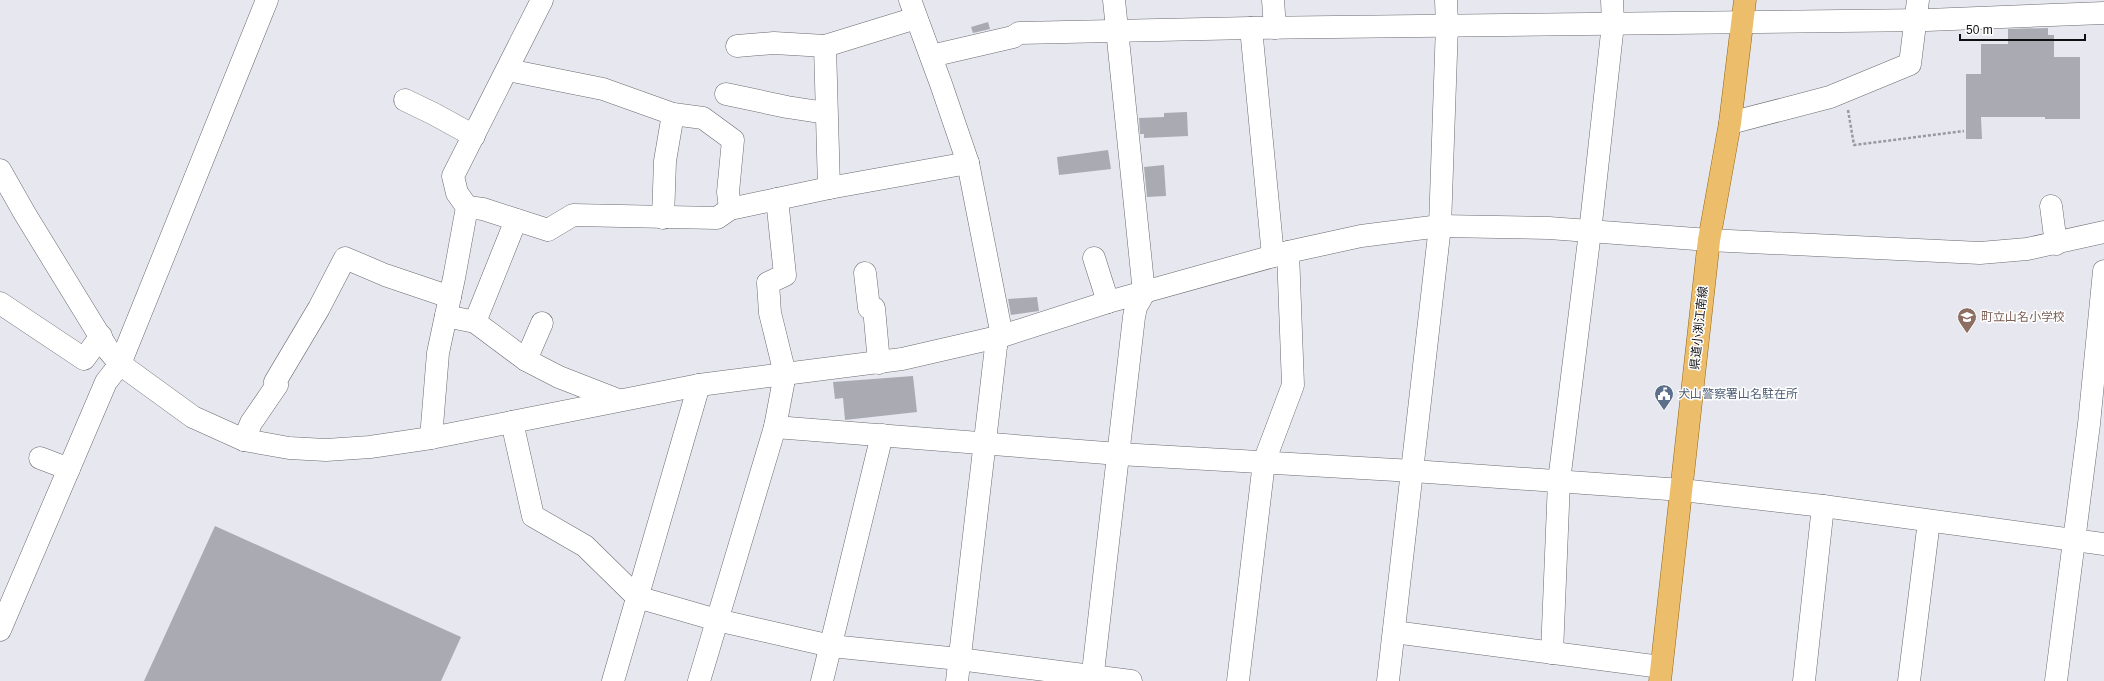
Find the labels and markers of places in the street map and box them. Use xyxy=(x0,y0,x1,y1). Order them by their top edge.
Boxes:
school or university icon: 町立山名小学校 xyxy=(1956,306,1978,334)
place label: 町立山名小学校 xyxy=(1981,310,2065,324)
public building icon: 犬山警察署山名駐在所 xyxy=(1653,383,1675,411)
place label: 犬山警察署山名駐在所 xyxy=(1678,387,1798,401)

